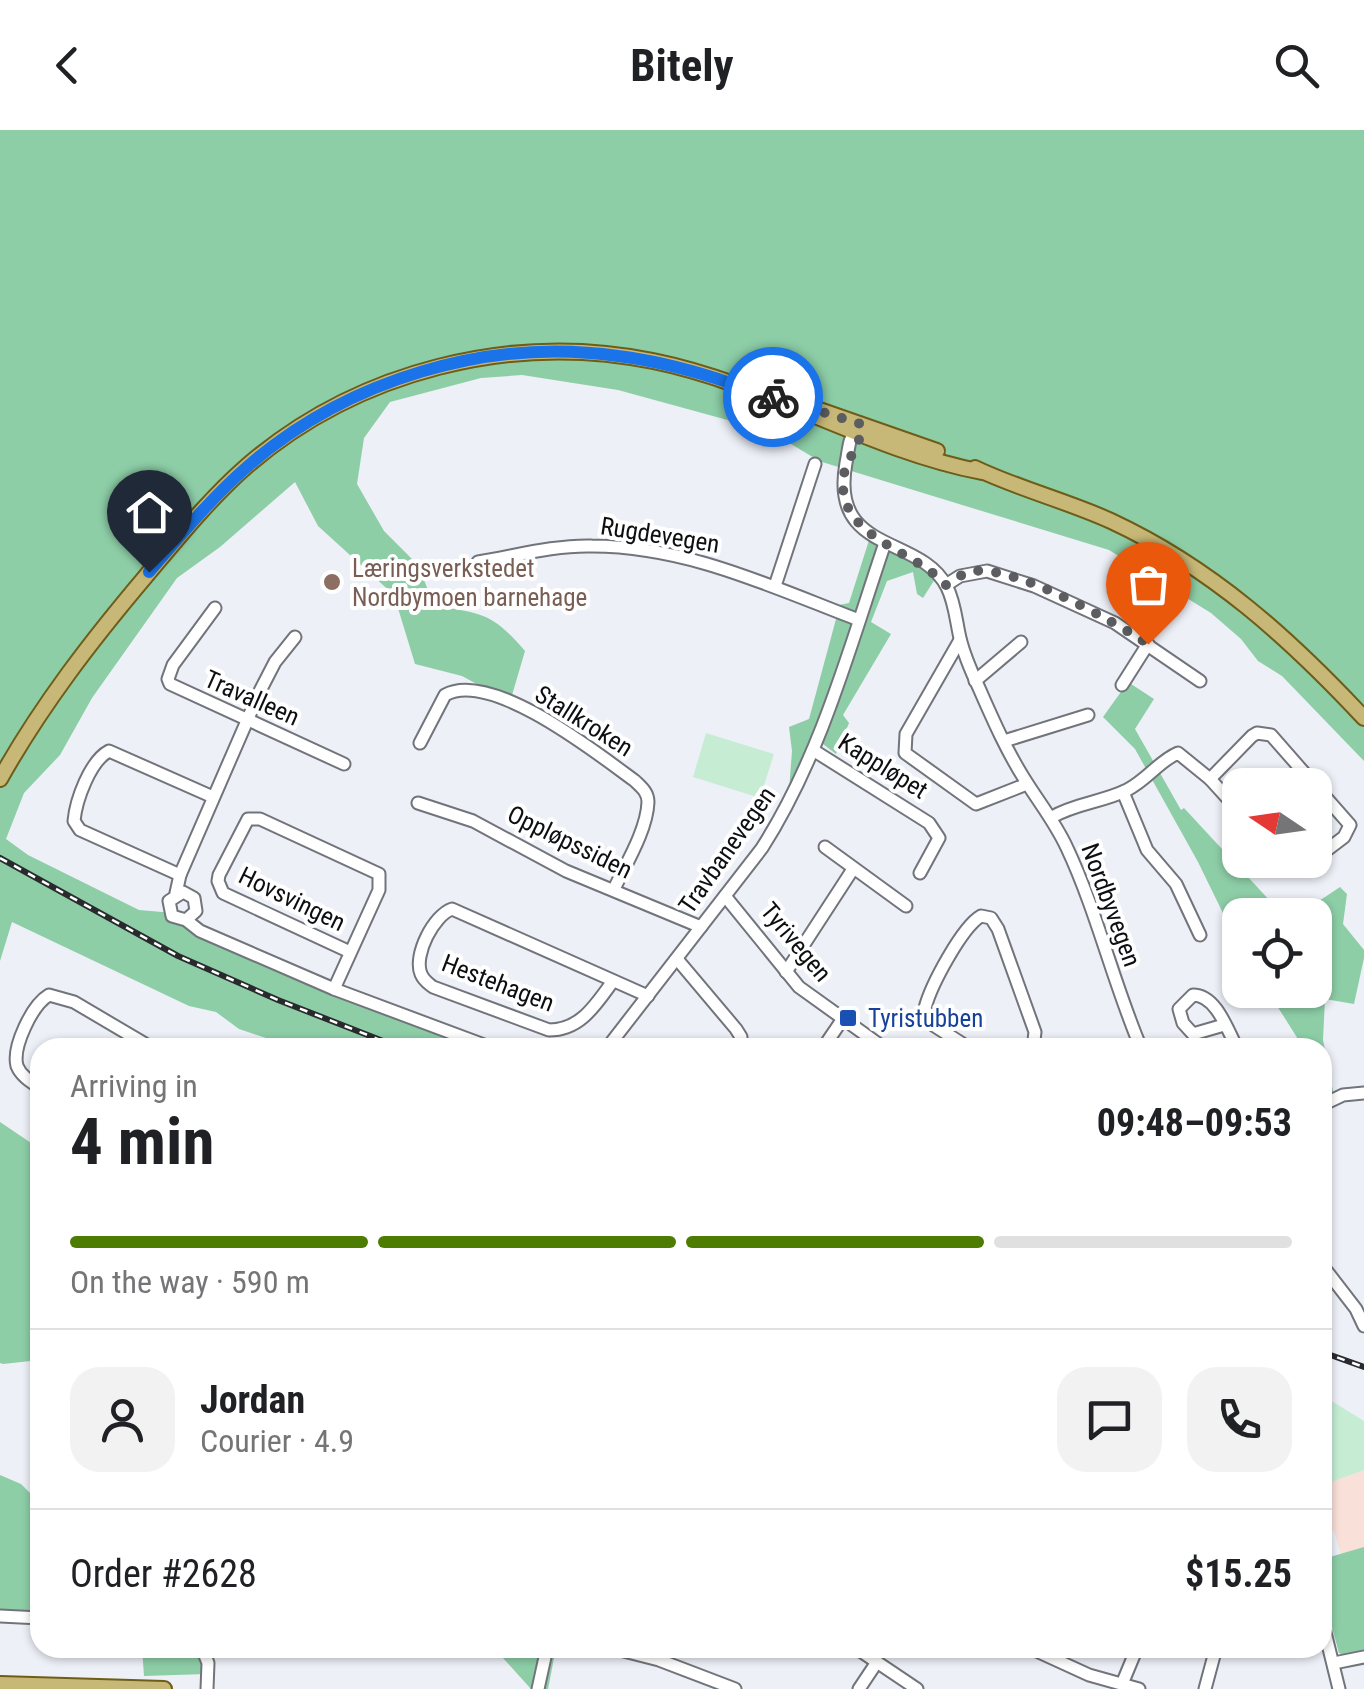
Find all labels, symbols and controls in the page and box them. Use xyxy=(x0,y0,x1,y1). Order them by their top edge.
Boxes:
icon: back xyxy=(40,38,95,93)
icon: search xyxy=(1269,38,1324,93)
text: Bitely xyxy=(630,39,734,92)
courier xyxy=(723,347,823,447)
icon: bike xyxy=(746,370,801,425)
pin xyxy=(107,470,192,573)
icon: home xyxy=(122,485,177,540)
street label: Rugdevegen xyxy=(598,511,722,559)
pin xyxy=(1106,542,1191,645)
place label: Læringsverkstedet Nordbymoen barnehage xyxy=(352,554,587,612)
icon: bag xyxy=(1121,557,1176,612)
marker: Læringsverkstedet Nordbymoen barnehage xyxy=(321,571,343,593)
street label: Travalleen xyxy=(200,664,304,732)
street label: Stallkroken xyxy=(530,680,638,762)
street label: Kappløpet xyxy=(833,727,933,805)
north arrow xyxy=(1222,768,1332,878)
map controls xyxy=(1222,768,1332,1008)
street label: Travbanevegen xyxy=(673,781,781,919)
street label: Oppløpssiden xyxy=(503,799,637,885)
street label: Nordbyvegen xyxy=(1075,839,1147,971)
street label: Hovsvingen xyxy=(234,861,350,937)
street label: Tyrivegen xyxy=(755,897,837,987)
button: locate xyxy=(1222,898,1332,1008)
street label: Hestehagen xyxy=(438,948,558,1018)
place label: Tyristubben xyxy=(868,1004,983,1033)
marker: Tyristubben xyxy=(837,1007,859,1029)
text: Arriving in xyxy=(70,1067,198,1105)
text: 09:48–09:53 xyxy=(1097,1101,1292,1145)
text: 4 min xyxy=(70,1104,214,1180)
text: On the way · 590 m xyxy=(70,1263,310,1301)
button: person xyxy=(70,1367,175,1472)
button: chat xyxy=(1057,1367,1162,1472)
button: phone xyxy=(1187,1367,1292,1472)
text: Jordan xyxy=(200,1378,305,1422)
text: Courier · 4.9 xyxy=(200,1422,354,1460)
text: Order #2628 xyxy=(70,1552,257,1596)
text: $15.25 xyxy=(1185,1552,1292,1596)

